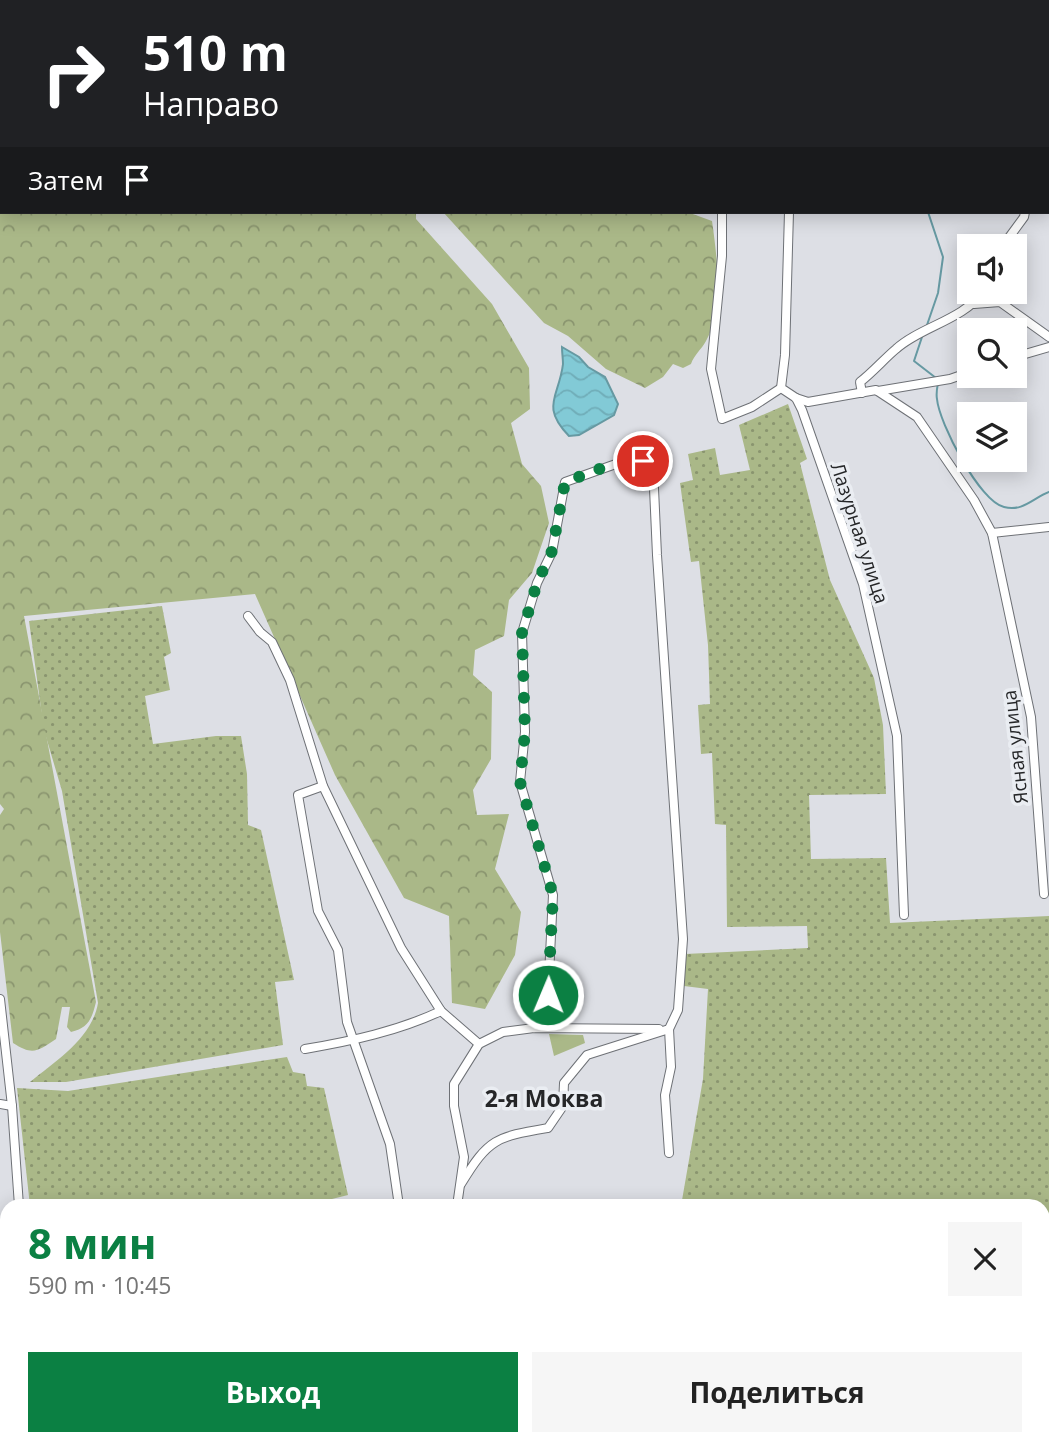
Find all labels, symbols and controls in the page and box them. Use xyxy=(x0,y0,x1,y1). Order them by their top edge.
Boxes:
text: 510 m xyxy=(143,19,288,85)
icon: right xyxy=(28,28,119,119)
text: Направо xyxy=(143,82,279,125)
icon: arrive xyxy=(118,161,156,199)
text: Затем xyxy=(28,162,104,198)
map controls xyxy=(957,234,1027,472)
button: sound xyxy=(957,234,1027,304)
button: search xyxy=(957,318,1027,388)
button: layers xyxy=(957,402,1027,472)
pin xyxy=(613,431,673,491)
icon: arrive xyxy=(624,442,662,480)
street label: Лазурная улица xyxy=(825,459,895,607)
street label: Ясная улица xyxy=(996,689,1034,805)
position arrow xyxy=(511,958,585,1032)
district label: 2-я Моква xyxy=(485,1082,603,1114)
text: 8 мин xyxy=(28,1214,156,1271)
button: close xyxy=(948,1222,1022,1296)
text: 590 m · 10:45 xyxy=(28,1269,171,1301)
button: Выход xyxy=(28,1352,518,1432)
button: Поделиться xyxy=(532,1352,1022,1432)

